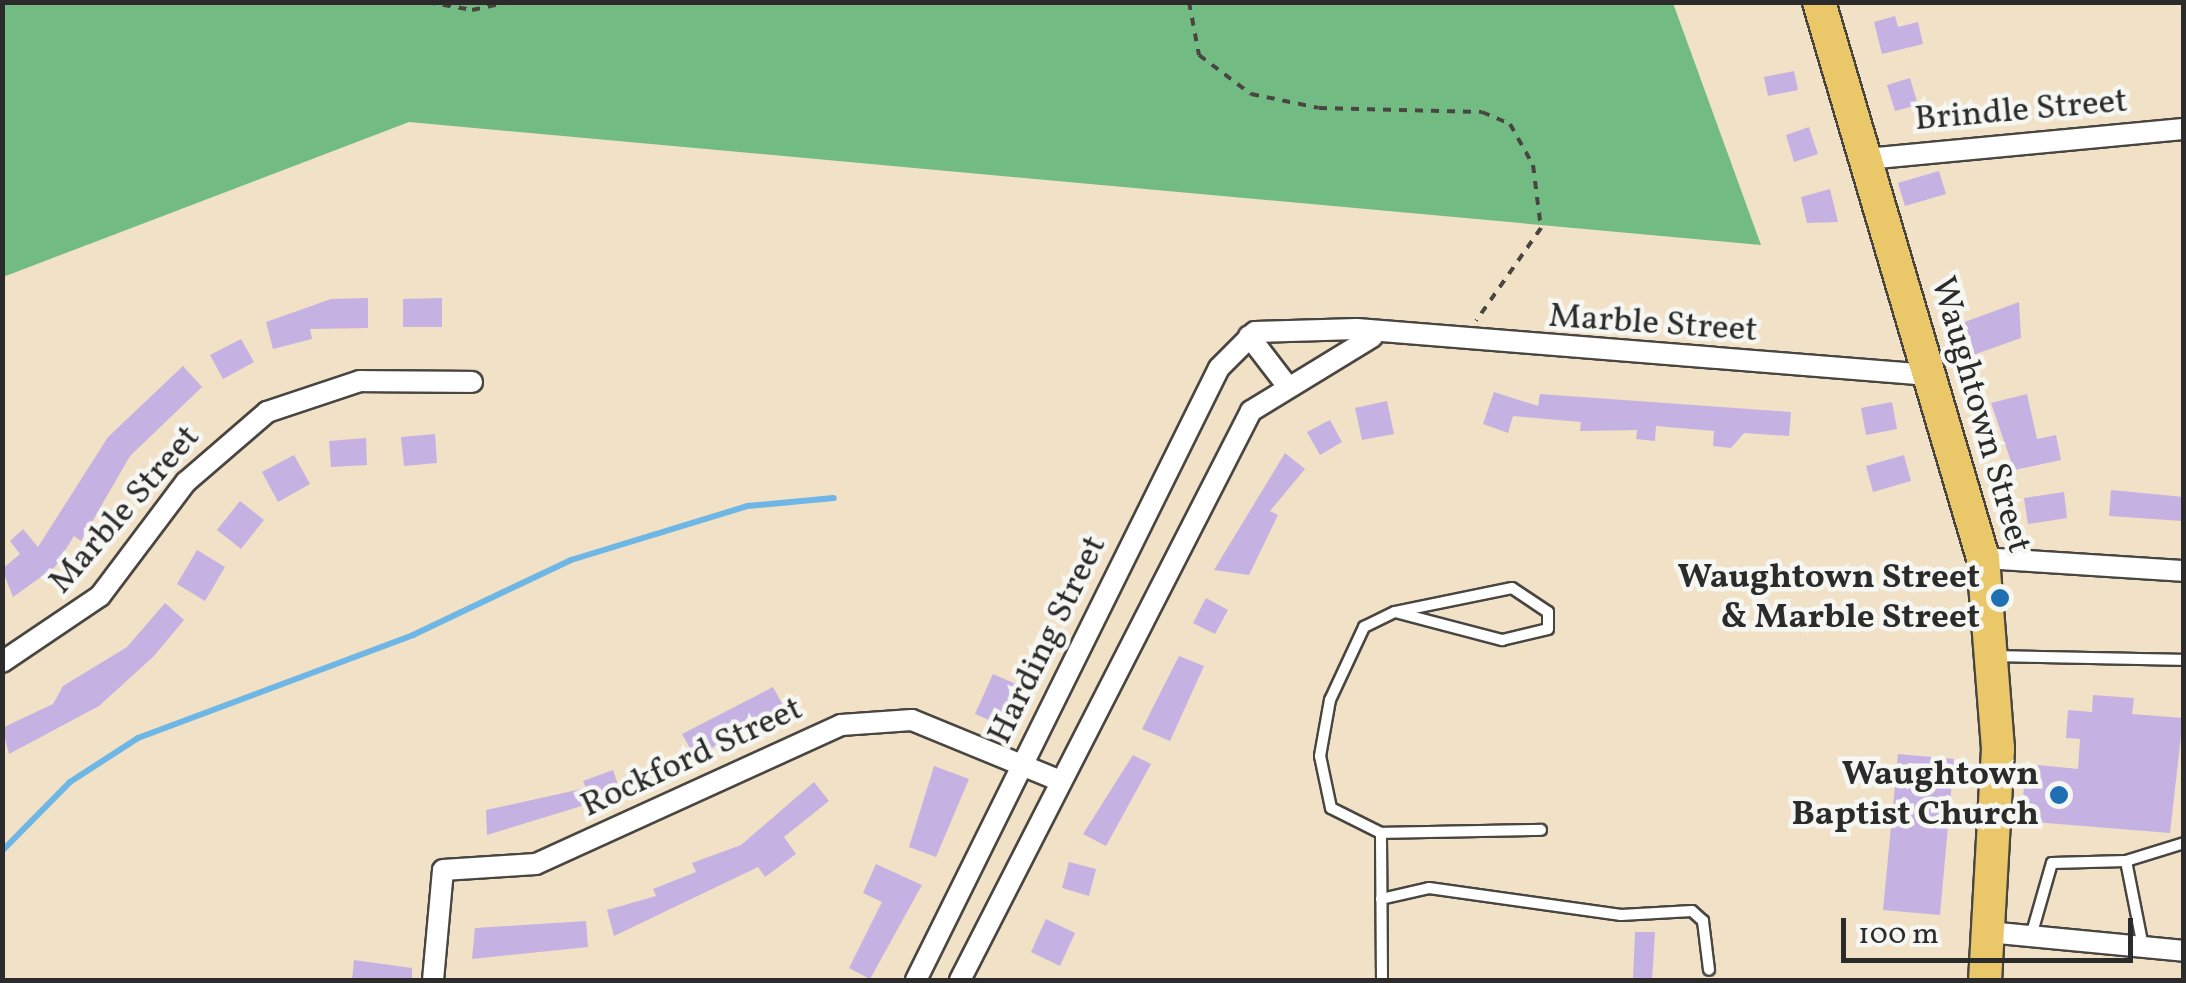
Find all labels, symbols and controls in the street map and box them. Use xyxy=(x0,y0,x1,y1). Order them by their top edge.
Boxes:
street label: Brindle Street xyxy=(1913,81,2129,141)
street label: Waughtown Street xyxy=(1920,272,2040,558)
street label: Marble Street xyxy=(1547,296,1759,352)
street label: Marble Street xyxy=(41,417,209,603)
street label: Harding Street xyxy=(980,529,1116,751)
place label: Waughtown Street & Marble Street xyxy=(1678,557,1980,639)
marker: Waughtown Street & Marble Street xyxy=(1989,587,2011,609)
street label: Rockford Street xyxy=(575,688,809,828)
place label: Waughtown Baptist Church xyxy=(1791,754,2039,836)
marker: Waughtown Baptist Church xyxy=(2048,784,2070,806)
scale bar xyxy=(1846,898,2138,960)
text: 100 m xyxy=(1858,914,1939,956)

